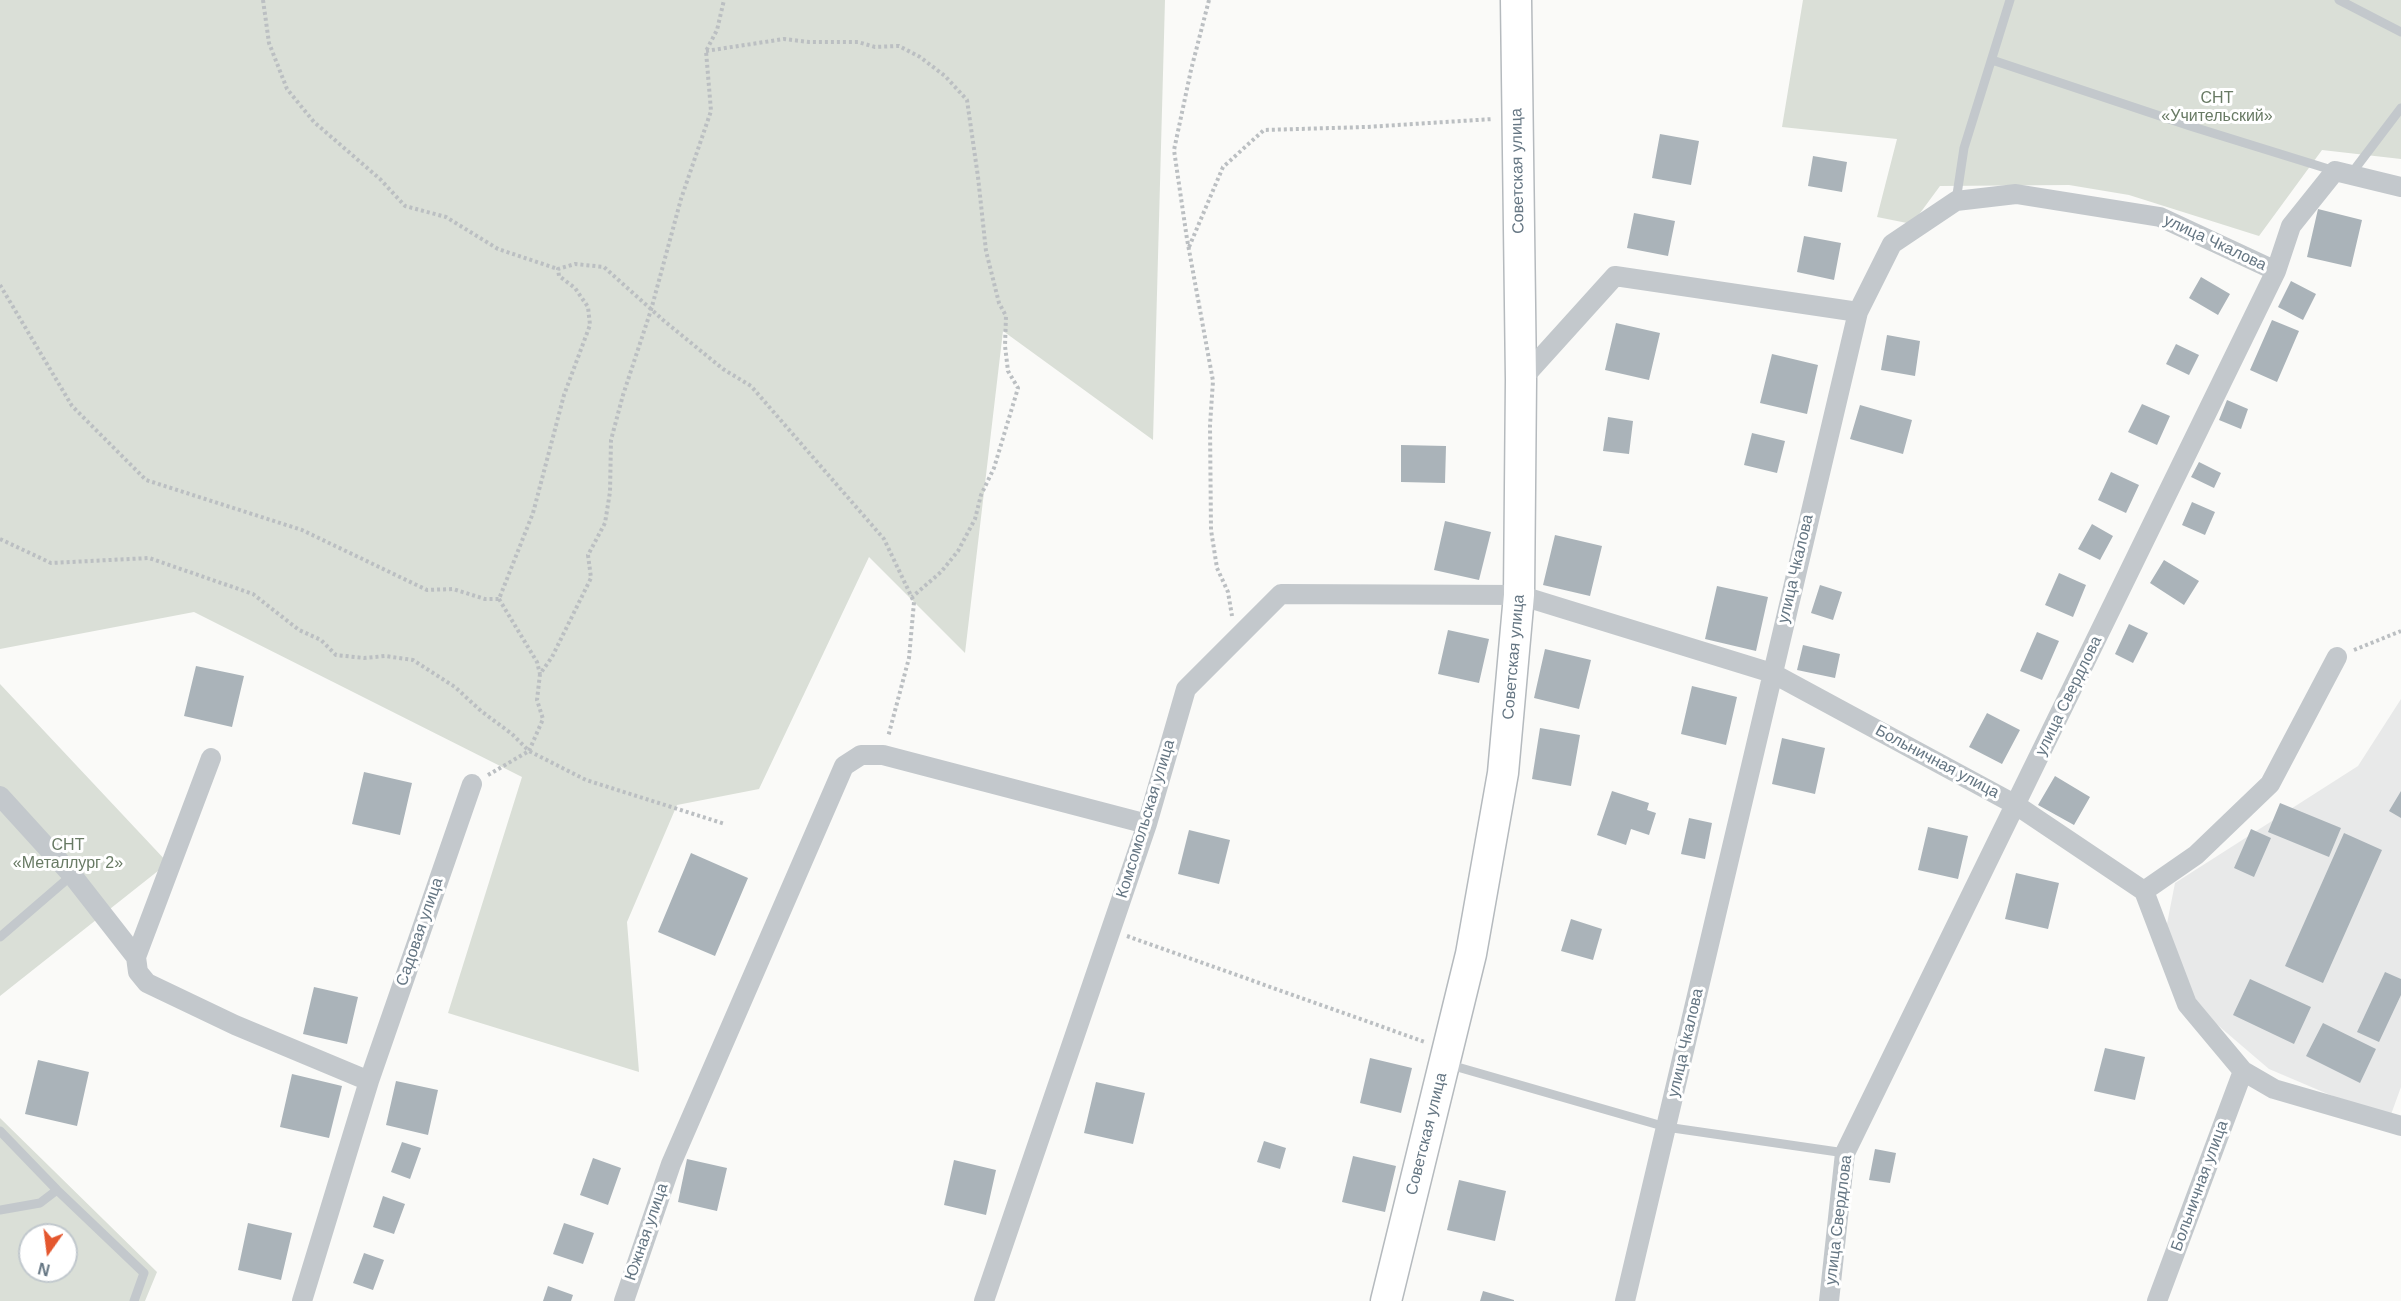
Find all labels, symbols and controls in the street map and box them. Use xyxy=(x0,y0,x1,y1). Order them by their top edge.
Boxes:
park label: СНТ «Учительский» xyxy=(2161,89,2273,127)
street label: Советская улица xyxy=(1507,108,1529,234)
street label: улица Чкалова xyxy=(2161,211,2269,275)
street label: улица Чкалова xyxy=(1774,513,1818,625)
street label: Советская улица xyxy=(1499,594,1529,720)
street label: улица Свердлова xyxy=(2032,633,2106,759)
street label: Больничная улица xyxy=(1872,721,2002,803)
street label: Комсомольская улица xyxy=(1113,737,1179,901)
park label: СНТ «Металлург 2» xyxy=(13,836,123,874)
street label: Садовая улица xyxy=(392,875,448,989)
street label: улица Чкалова xyxy=(1664,987,1708,1099)
street label: Советская улица xyxy=(1402,1071,1452,1197)
street label: Больничная улица xyxy=(2167,1118,2233,1254)
street label: улица Свердлова xyxy=(1822,1154,1856,1286)
street label: Южная улица xyxy=(621,1181,673,1283)
north arrow xyxy=(18,1223,78,1283)
text: N xyxy=(36,1259,52,1279)

